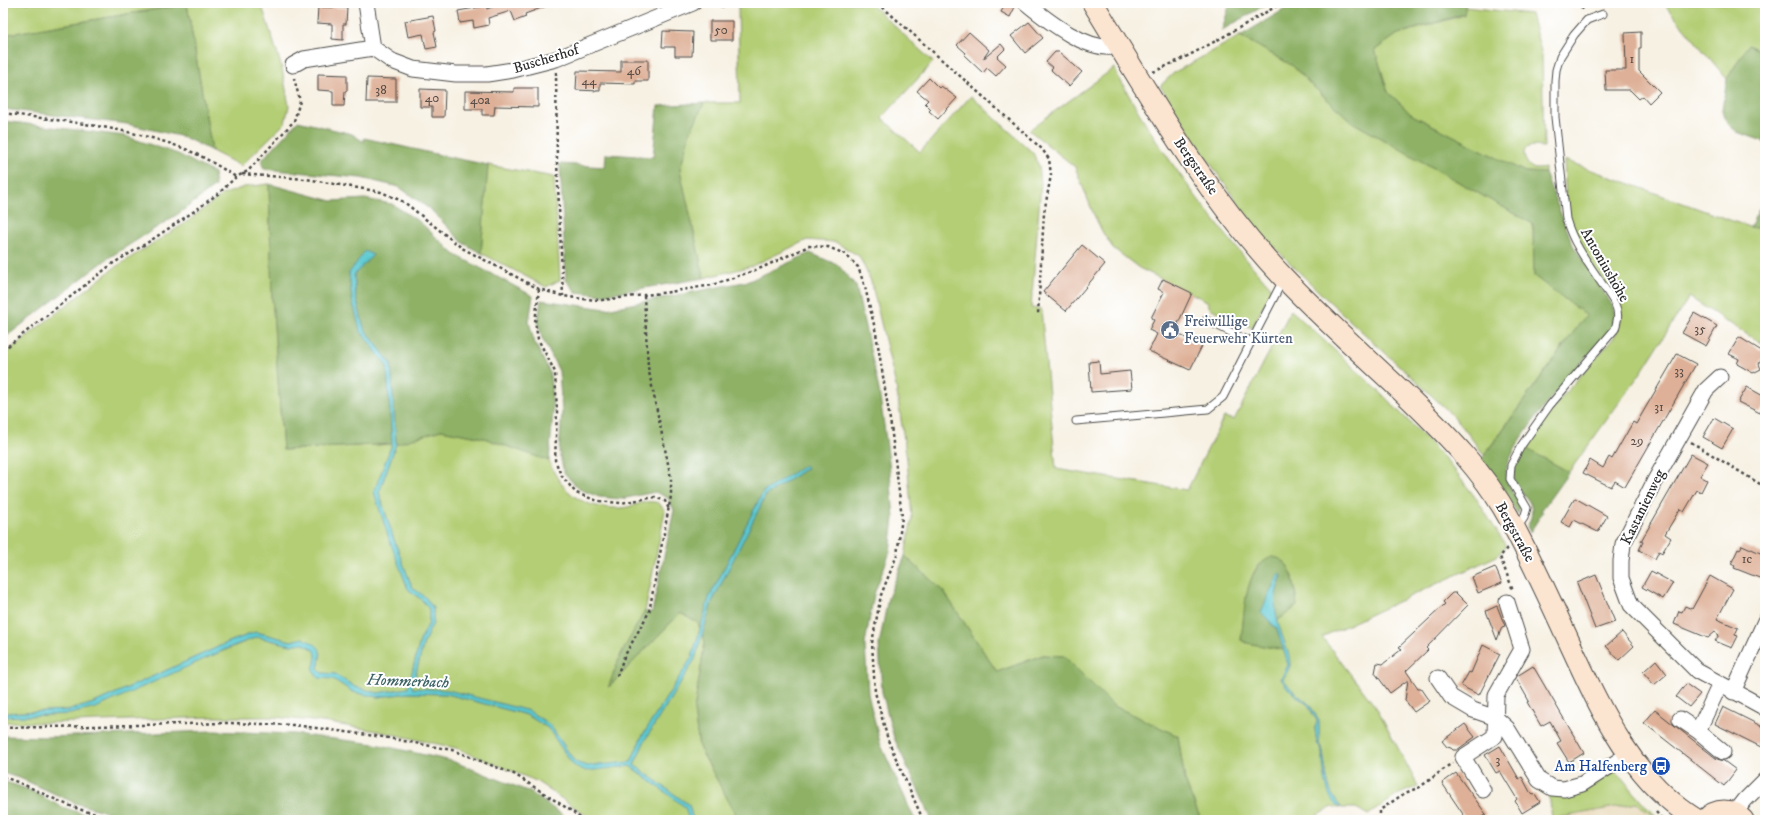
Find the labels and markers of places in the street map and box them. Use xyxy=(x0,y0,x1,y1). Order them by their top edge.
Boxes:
place label: Freiwillige Feuerwehr Kürten xyxy=(1184,312,1293,348)
public building icon: Freiwillige Feuerwehr Kürten xyxy=(1159,319,1181,341)
bus stop icon: Am Halfenberg xyxy=(1650,755,1672,777)
place label: Am Halfenberg xyxy=(1555,757,1648,776)

